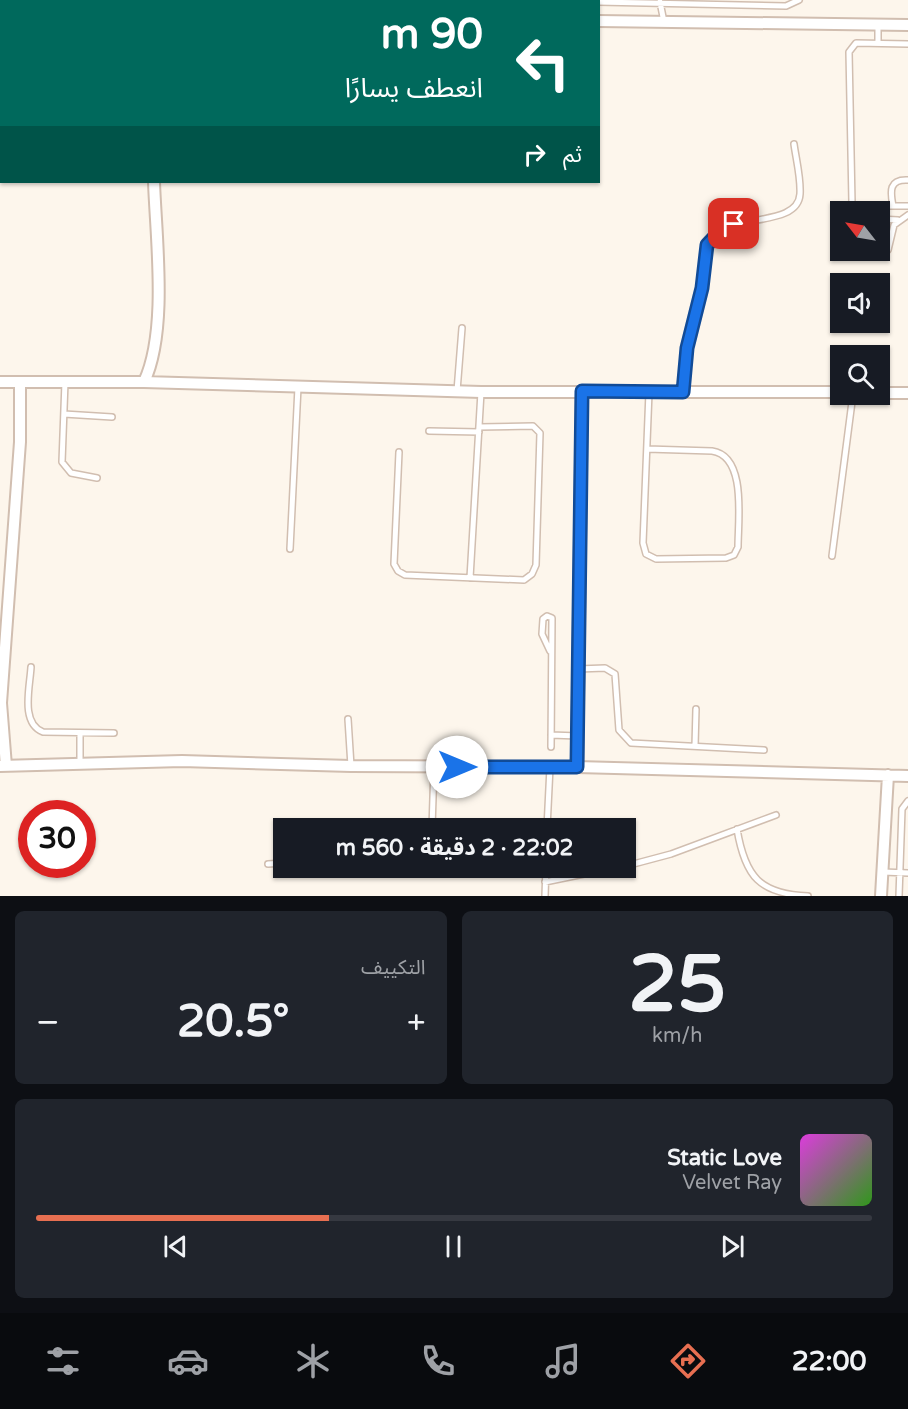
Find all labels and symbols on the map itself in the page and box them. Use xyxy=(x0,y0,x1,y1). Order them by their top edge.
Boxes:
pin xyxy=(708,198,759,249)
north arrow xyxy=(830,201,890,261)
position arrow xyxy=(425,735,489,799)
speed limit sign: 30 xyxy=(18,800,96,878)

